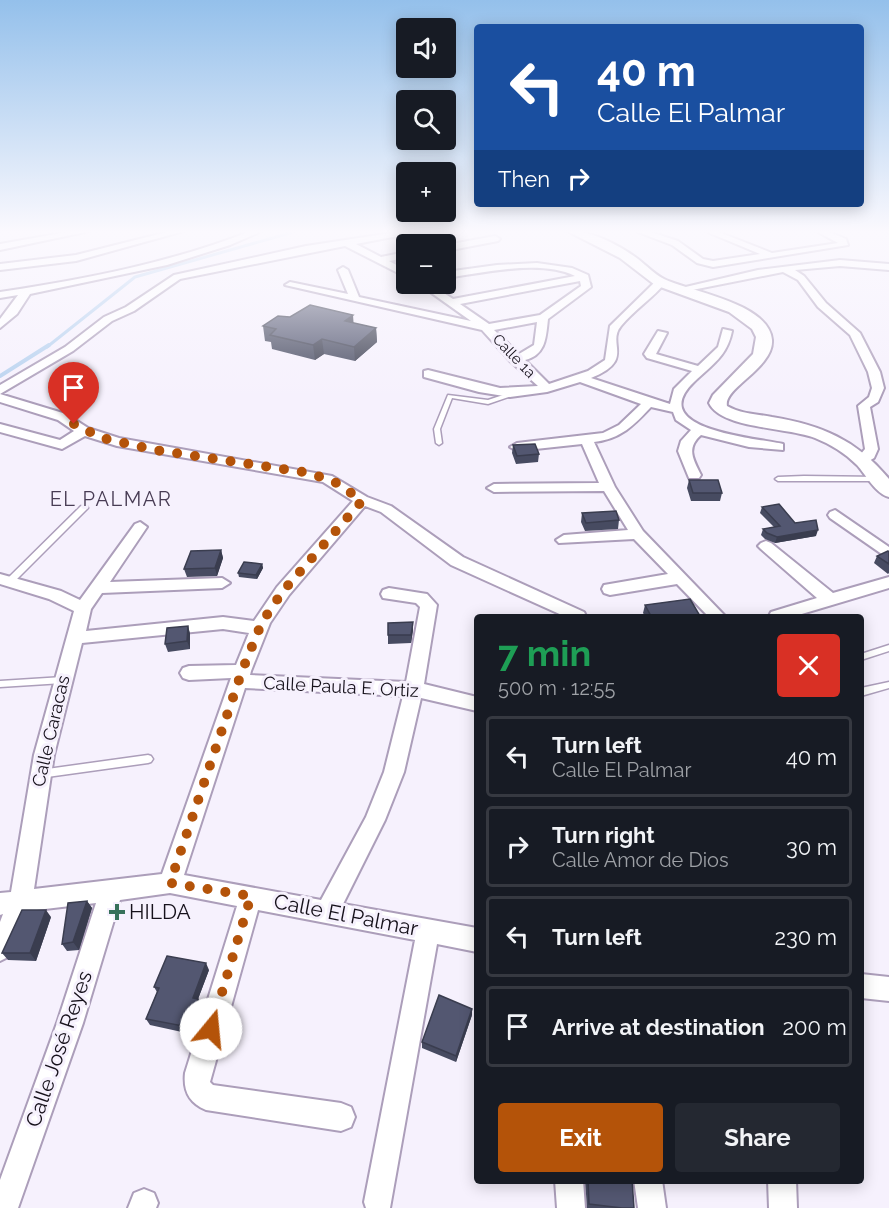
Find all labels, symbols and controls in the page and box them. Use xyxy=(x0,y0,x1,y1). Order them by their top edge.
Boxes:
map controls xyxy=(396,18,456,294)
button: sound xyxy=(396,18,456,78)
text: 40 m xyxy=(597,47,696,96)
icon: left xyxy=(498,48,576,126)
button: search xyxy=(396,90,456,150)
text: Calle El Palmar xyxy=(597,97,785,128)
button: + xyxy=(396,162,456,222)
icon: right xyxy=(562,162,595,195)
text: Then xyxy=(498,166,550,192)
button: − xyxy=(396,234,456,294)
street label: Calle 1a xyxy=(489,330,539,382)
pin xyxy=(48,362,99,424)
icon: arrive xyxy=(57,371,90,404)
district label: EL PALMAR xyxy=(50,487,172,511)
text: 7 min xyxy=(498,632,591,674)
button: close xyxy=(777,634,840,697)
street label: Calle Paula E. Ortiz xyxy=(263,672,419,701)
street label: Calle Caracas xyxy=(27,673,74,789)
text: 500 m · 12:55 xyxy=(498,676,615,700)
text: Turn left xyxy=(552,732,642,758)
icon: left xyxy=(501,740,534,773)
text: 40 m xyxy=(786,744,837,770)
text: Calle El Palmar xyxy=(552,758,691,782)
text: Turn right xyxy=(552,822,655,848)
icon: right xyxy=(501,830,534,863)
text: 30 m xyxy=(786,834,837,860)
text: Calle Amor de Dios xyxy=(552,848,729,872)
street label: Calle El Palmar xyxy=(272,888,421,941)
place label: HILDA xyxy=(129,899,191,924)
marker: HILDA xyxy=(110,905,124,919)
icon: left xyxy=(501,920,534,953)
text: Turn left xyxy=(552,924,642,950)
text: 230 m xyxy=(774,924,837,950)
street label: Calle José Reyes xyxy=(20,967,97,1130)
position arrow xyxy=(179,997,243,1061)
icon: arrive xyxy=(501,1010,534,1043)
text: Arrive at destination xyxy=(552,1014,765,1040)
text: 200 m xyxy=(783,1014,847,1040)
button: Exit xyxy=(498,1103,663,1172)
button: Share xyxy=(675,1103,840,1172)

